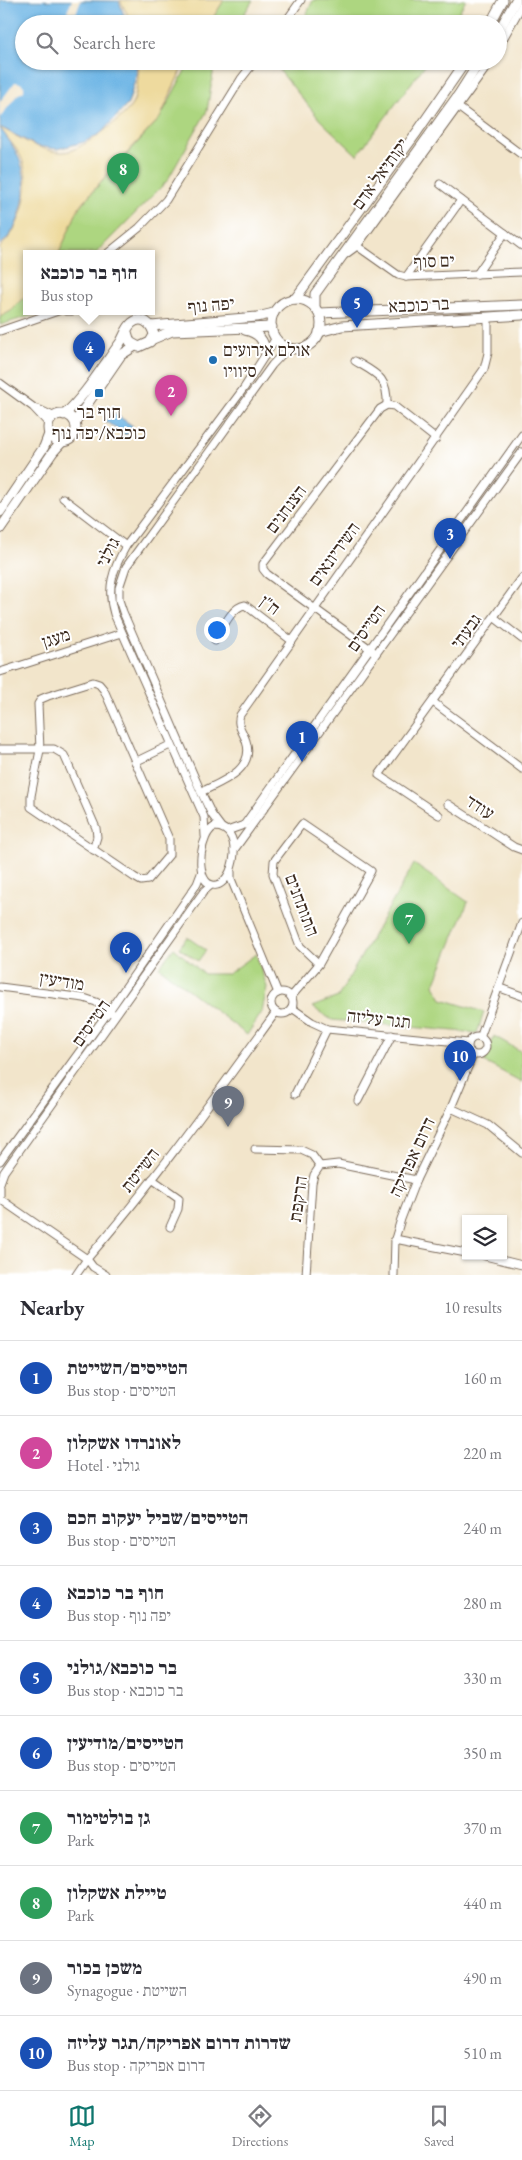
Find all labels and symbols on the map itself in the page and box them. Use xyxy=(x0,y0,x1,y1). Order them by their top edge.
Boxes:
street label: יקותיאל אדם xyxy=(346,133,413,214)
pin: 8 xyxy=(107,153,139,194)
street label: ים סוף xyxy=(413,248,455,273)
pin: 5 xyxy=(341,287,373,328)
street label: יפה נוף xyxy=(187,291,235,318)
street label: בר כוכבא xyxy=(388,291,450,318)
pin: 4 xyxy=(73,331,105,372)
place label: אולם אירועים סיוויו xyxy=(223,338,310,382)
marker: אולם אירועים סיוויו xyxy=(207,354,219,366)
pin: 2 xyxy=(155,375,187,416)
marker: חוף בר כוכבא/יפה נוף xyxy=(93,387,105,399)
place label: חוף בר כוכבא/יפה נוף xyxy=(52,400,146,444)
street label: הצנחנים xyxy=(260,480,311,537)
street label: השיריונאים xyxy=(303,517,365,590)
pin: 3 xyxy=(434,518,466,559)
street label: גולני xyxy=(90,533,125,571)
street label: ח"ן xyxy=(255,589,285,620)
street label: הטייסים xyxy=(341,600,390,656)
street label: גבעתי xyxy=(445,608,486,653)
your location xyxy=(204,617,230,643)
street label: מעגן xyxy=(39,622,73,653)
pin: 1 xyxy=(286,721,318,762)
street label: עודד xyxy=(462,789,499,824)
street label: התותחנים xyxy=(280,870,325,939)
pin: 7 xyxy=(393,903,425,944)
pin: 6 xyxy=(110,932,142,973)
street label: מודיעין xyxy=(38,966,86,995)
street label: הטייסים xyxy=(66,995,115,1051)
street label: תגר עליזה xyxy=(346,1004,412,1033)
pin: 10 xyxy=(444,1040,476,1081)
pin: 9 xyxy=(212,1086,244,1127)
street label: דרום אפריקה xyxy=(383,1113,440,1200)
street label: השייטת xyxy=(115,1143,164,1197)
street label: הרקפת xyxy=(283,1174,312,1224)

